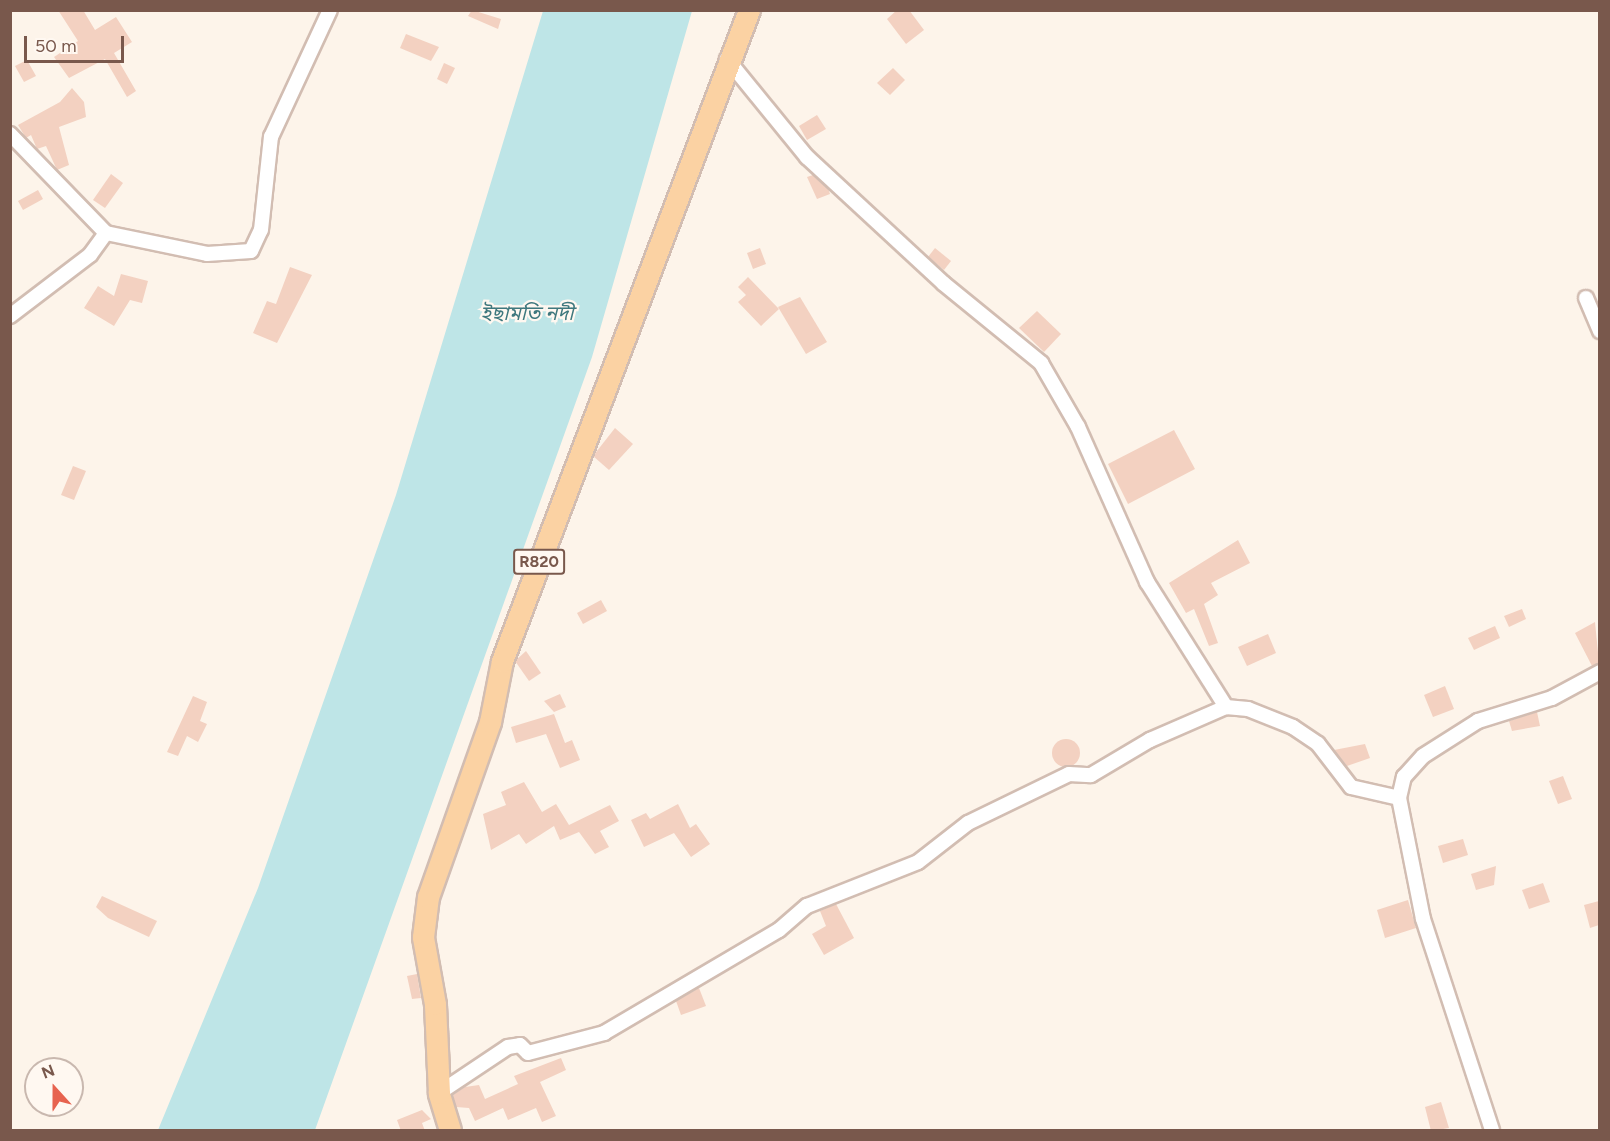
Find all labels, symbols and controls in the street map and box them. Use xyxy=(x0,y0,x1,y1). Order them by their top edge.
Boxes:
scale bar xyxy=(27,24,128,62)
text: 50 m xyxy=(35,35,77,57)
water label: ইছামতি নদী xyxy=(480,301,574,325)
road number: R820 xyxy=(512,549,566,575)
north arrow xyxy=(24,1057,84,1117)
text: N xyxy=(39,1061,57,1083)

